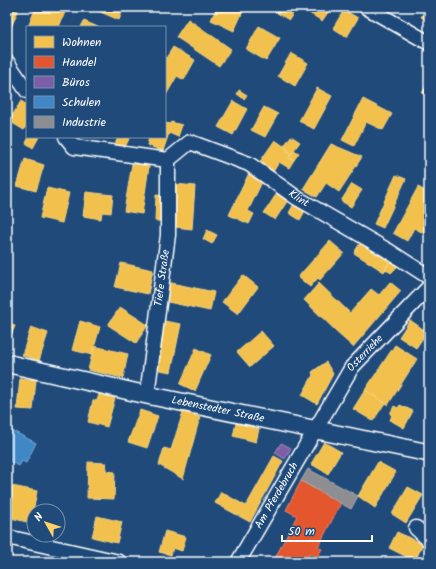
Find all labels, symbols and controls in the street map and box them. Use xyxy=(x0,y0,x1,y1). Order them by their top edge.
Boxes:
legend xyxy=(26,26,166,138)
text: Wohnen xyxy=(62,33,101,52)
text: Handel xyxy=(62,53,96,72)
text: Büros xyxy=(62,73,90,92)
text: Schulen xyxy=(62,93,101,112)
text: Industrie xyxy=(62,113,106,132)
street label: Klint xyxy=(284,185,313,213)
street label: Tiefe Straße xyxy=(150,248,175,308)
street label: Osterriehe xyxy=(342,330,388,375)
street label: Lebenstedter Straße xyxy=(170,391,266,428)
street label: Am Pferdebruch xyxy=(250,459,304,532)
north arrow xyxy=(26,503,66,543)
text: N xyxy=(30,509,48,526)
scale bar xyxy=(282,517,372,543)
text: 50 m xyxy=(288,522,315,541)

